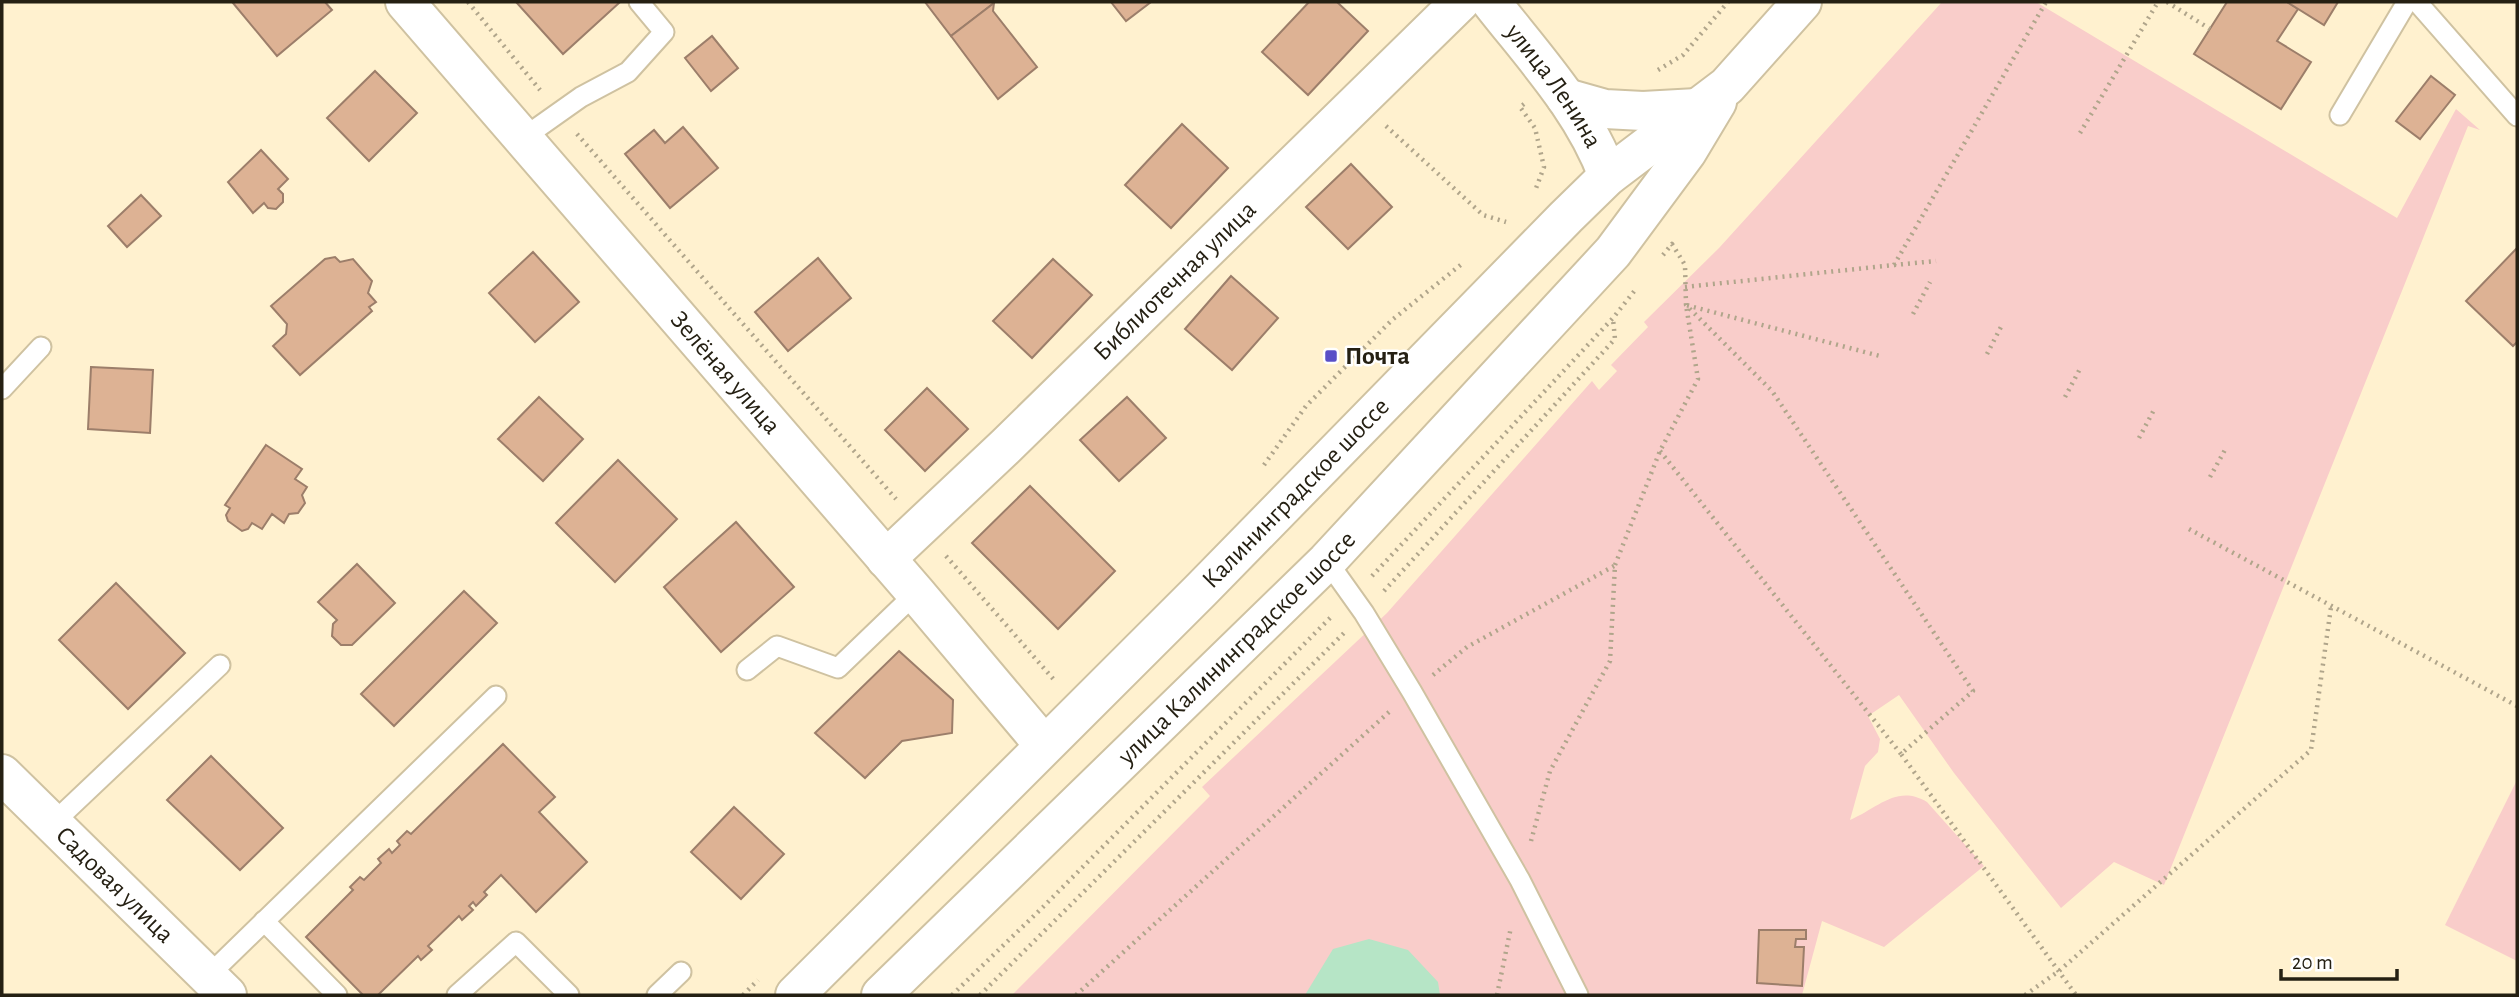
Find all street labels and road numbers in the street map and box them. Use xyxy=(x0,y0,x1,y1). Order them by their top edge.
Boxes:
street label: улица Ленина xyxy=(1500,18,1607,152)
street label: Библиотечная улица xyxy=(1089,196,1261,366)
street label: Зелёная улица xyxy=(666,306,786,439)
street label: Калининградское шоссе xyxy=(1197,393,1394,593)
street label: улица Калининградское шоссе xyxy=(1112,526,1360,770)
street label: Садовая улица xyxy=(51,821,179,948)

